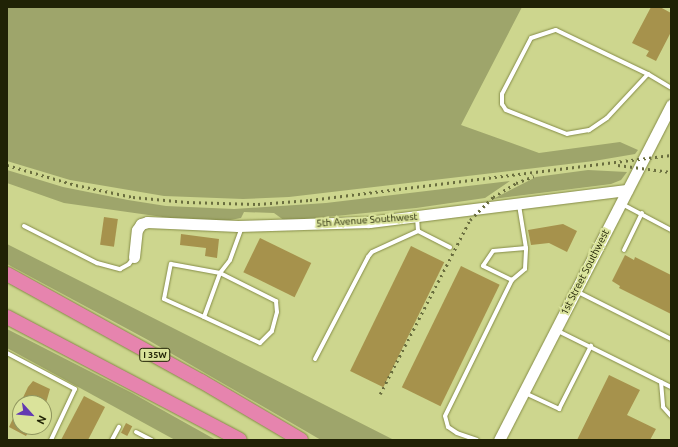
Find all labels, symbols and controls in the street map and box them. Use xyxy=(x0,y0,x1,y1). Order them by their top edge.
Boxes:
street label: 5th Avenue Southwest xyxy=(316,210,418,230)
street label: 1st Street Southwest xyxy=(558,227,612,317)
road number: I 35W xyxy=(139,348,171,362)
north arrow xyxy=(12,395,52,435)
text: N xyxy=(35,414,49,426)

